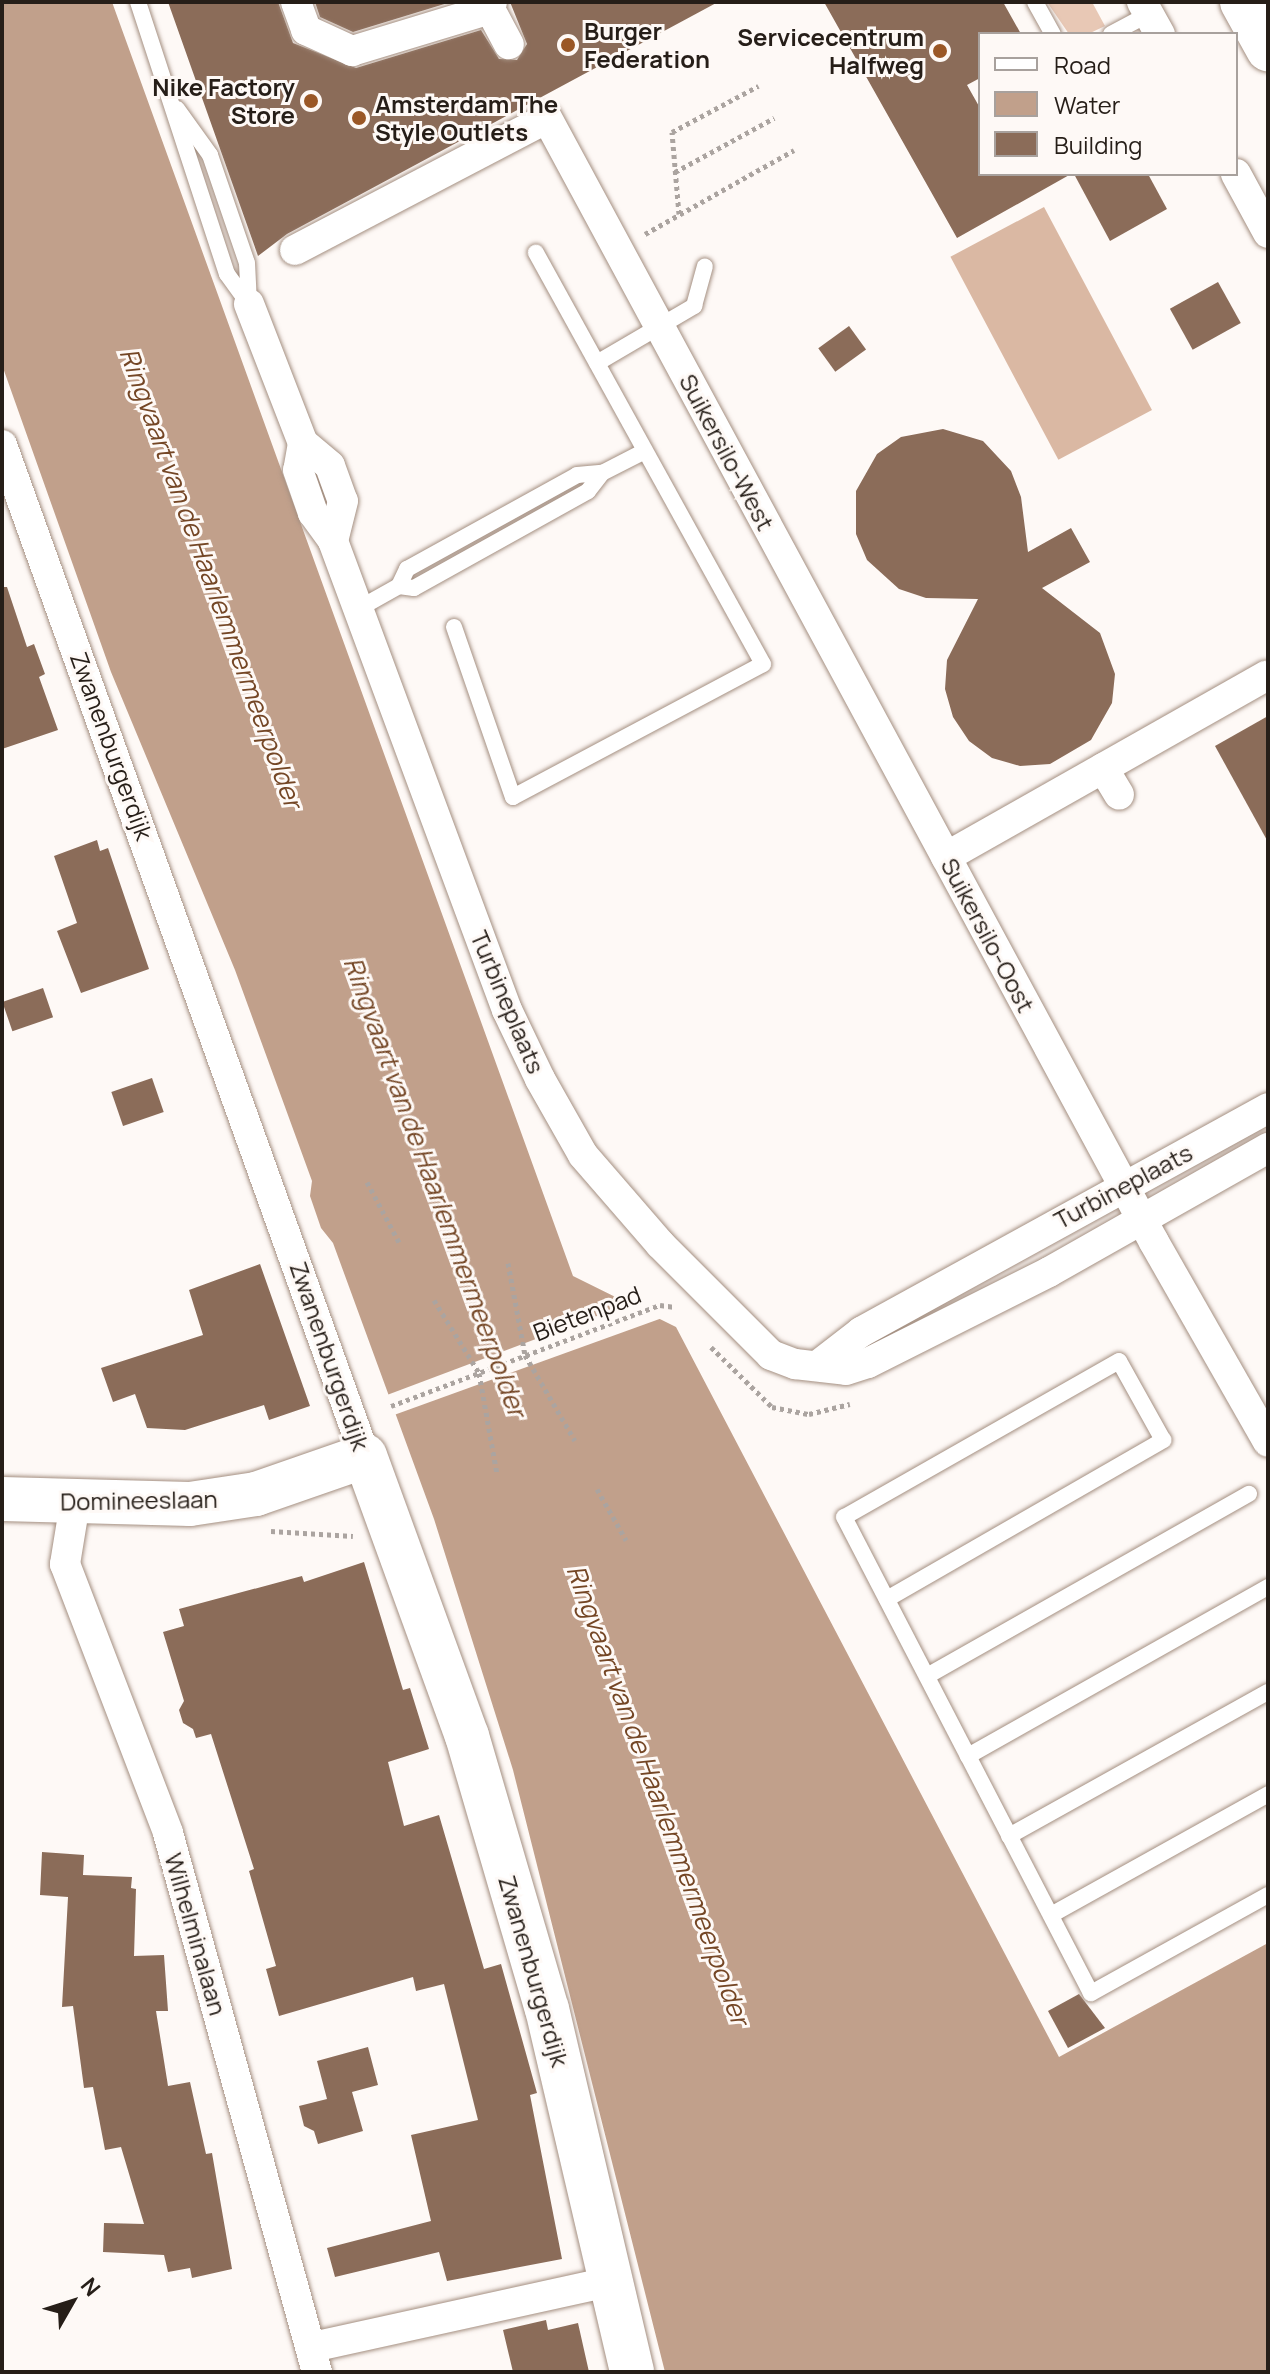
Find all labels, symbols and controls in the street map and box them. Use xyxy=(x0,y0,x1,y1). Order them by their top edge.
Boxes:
place label: Burger Federation xyxy=(584,17,710,73)
place label: Servicecentrum Halfweg xyxy=(737,23,924,79)
legend xyxy=(978,32,1238,176)
marker: Burger Federation xyxy=(559,36,577,54)
marker: Servicecentrum Halfweg xyxy=(931,42,949,60)
text: Road xyxy=(1054,48,1111,81)
place label: Nike Factory Store xyxy=(152,73,295,129)
text: Water xyxy=(1054,88,1121,121)
place label: Amsterdam The Style Outlets xyxy=(375,90,558,146)
marker: Nike Factory Store xyxy=(302,92,320,110)
marker: Amsterdam The Style Outlets xyxy=(350,109,368,127)
text: Building xyxy=(1054,128,1142,161)
water label: Ringvaart van de Haarlemmermeerpolder xyxy=(113,344,309,812)
street label: Suikersilo-West xyxy=(674,369,780,535)
street label: Zwanenburgerdijk xyxy=(65,648,159,844)
street label: Suikersilo-Oost xyxy=(935,853,1041,1017)
street label: Turbineplaats xyxy=(465,926,551,1078)
water label: Ringvaart van de Haarlemmermeerpolder xyxy=(337,953,533,1421)
street label: Turbineplaats xyxy=(1049,1138,1197,1234)
street label: Zwanenburgerdijk xyxy=(284,1258,376,1454)
street label: Bietenpad xyxy=(529,1279,645,1347)
street label: Domineeslaan xyxy=(60,1484,218,1516)
water label: Ringvaart van de Haarlemmermeerpolder xyxy=(560,1561,756,2029)
street label: Wilhelminalaan xyxy=(159,1850,233,2018)
street label: Zwanenburgerdijk xyxy=(493,1872,575,2070)
north arrow xyxy=(32,2262,112,2342)
text: N xyxy=(74,2271,107,2302)

